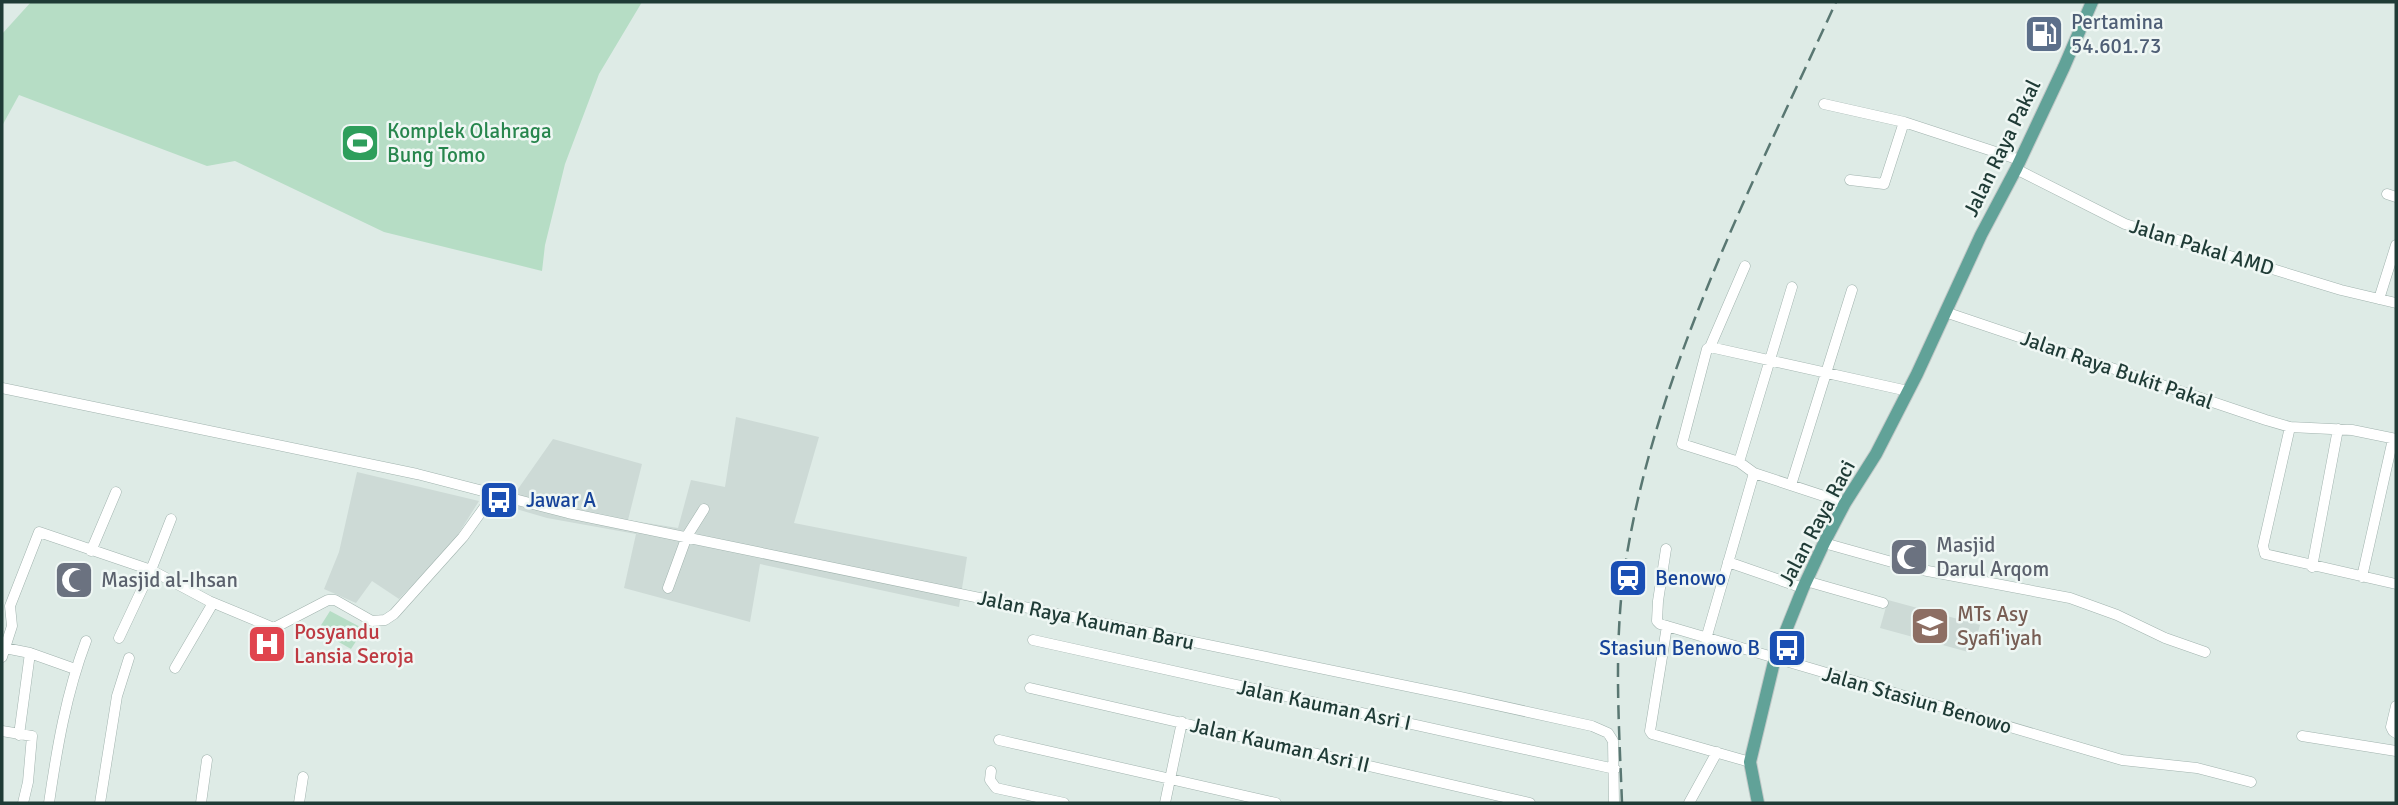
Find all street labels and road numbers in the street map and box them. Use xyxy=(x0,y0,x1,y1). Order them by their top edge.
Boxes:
street label: Jalan Raya Pakal xyxy=(1958,75,2046,221)
street label: Jalan Pakal AMD xyxy=(2127,213,2277,281)
street label: Jalan Raya Bukit Pakal xyxy=(2017,325,2217,415)
street label: Jalan Raya Raci xyxy=(1773,456,1861,590)
street label: Jalan Raya Kauman Baru xyxy=(975,584,1197,656)
street label: Jalan Stasiun Benowo xyxy=(1819,661,2015,739)
street label: Jalan Kauman Asri I xyxy=(1235,674,1413,736)
street label: Jalan Kauman Asri II xyxy=(1188,712,1372,778)

